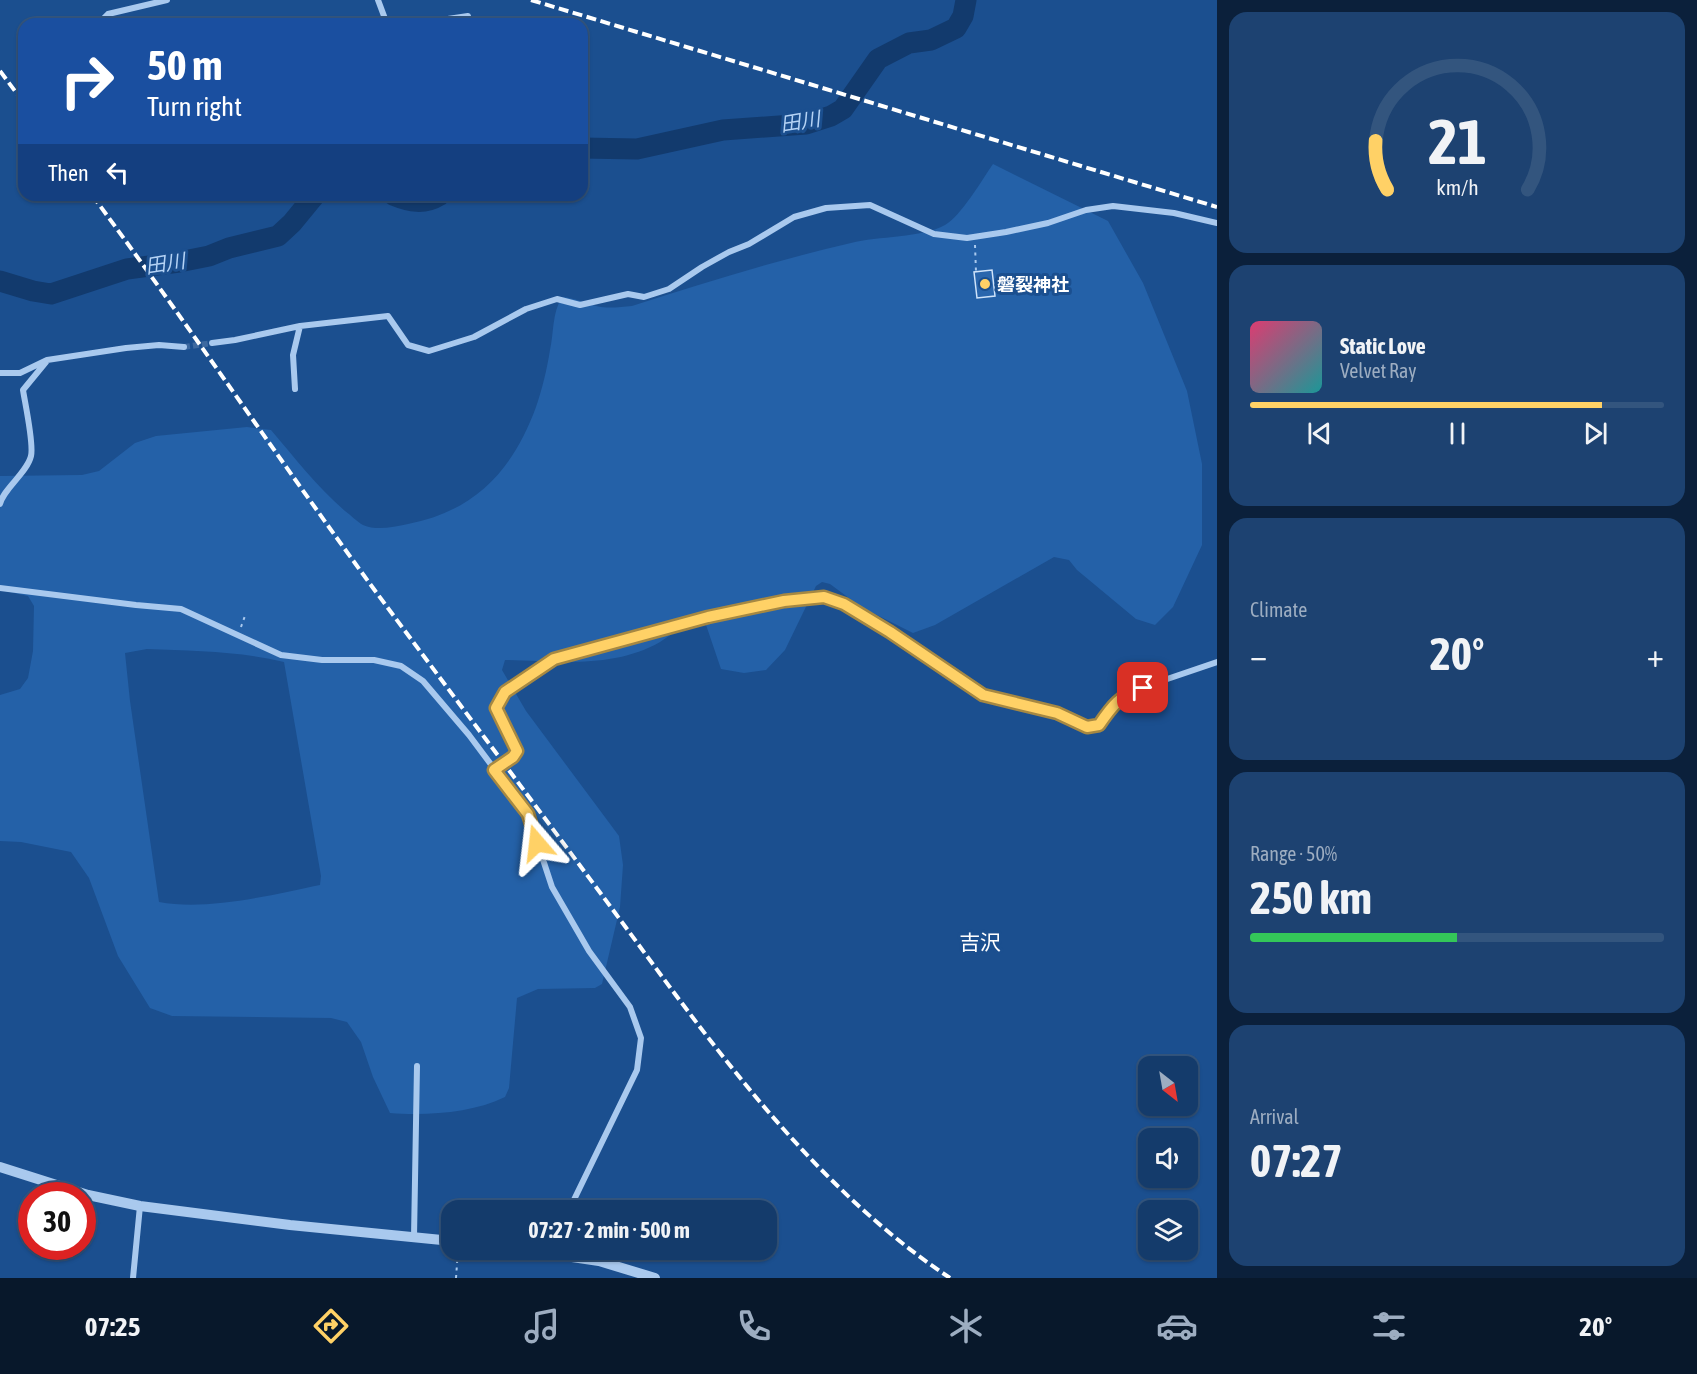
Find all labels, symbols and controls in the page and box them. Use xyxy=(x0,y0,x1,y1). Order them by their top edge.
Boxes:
text: 50 m xyxy=(147,41,222,89)
icon: right xyxy=(48,42,126,120)
text: Turn right xyxy=(147,91,242,122)
water label: 田川 xyxy=(778,106,824,135)
text: 21 xyxy=(1428,106,1486,177)
icon: left xyxy=(101,156,134,189)
text: Then xyxy=(48,160,89,186)
text: km/h xyxy=(1436,175,1478,200)
water label: 田川 xyxy=(143,248,189,277)
place label: 磐裂神社 xyxy=(997,274,1069,295)
marker: 磐裂神社 xyxy=(978,277,992,291)
text: Static Love xyxy=(1340,333,1426,359)
text: Velvet Ray xyxy=(1340,359,1417,382)
icon: previous xyxy=(1303,417,1336,450)
icon: pause xyxy=(1441,417,1474,450)
icon: next xyxy=(1579,417,1612,450)
text: Climate xyxy=(1250,598,1307,621)
text: 20° xyxy=(1430,628,1484,680)
text: − xyxy=(1250,636,1267,674)
text: + xyxy=(1647,636,1664,674)
pin xyxy=(1117,662,1168,713)
icon: arrive xyxy=(1126,671,1159,704)
position arrow xyxy=(505,811,569,875)
text: Range · 50% xyxy=(1250,842,1337,865)
text: 250 km xyxy=(1250,872,1372,924)
district label: 吉沢 xyxy=(959,930,1001,954)
north arrow xyxy=(1138,1056,1198,1116)
map controls xyxy=(1138,1056,1198,1260)
text: Arrival xyxy=(1250,1105,1299,1128)
button: sound xyxy=(1138,1128,1198,1188)
text: 07:27 xyxy=(1250,1135,1343,1187)
speed limit sign: 30 xyxy=(18,1182,96,1260)
button: layers xyxy=(1138,1200,1198,1260)
text: 07:27 · 2 min · 500 m xyxy=(528,1217,690,1243)
icon: directions xyxy=(310,1305,352,1347)
icon: music xyxy=(521,1305,563,1347)
icon: phone xyxy=(733,1305,775,1347)
icon: climate xyxy=(945,1305,987,1347)
icon: car xyxy=(1156,1305,1198,1347)
icon: filters xyxy=(1368,1305,1410,1347)
text: 07:25 xyxy=(85,1311,140,1342)
text: 20° xyxy=(1579,1311,1612,1342)

